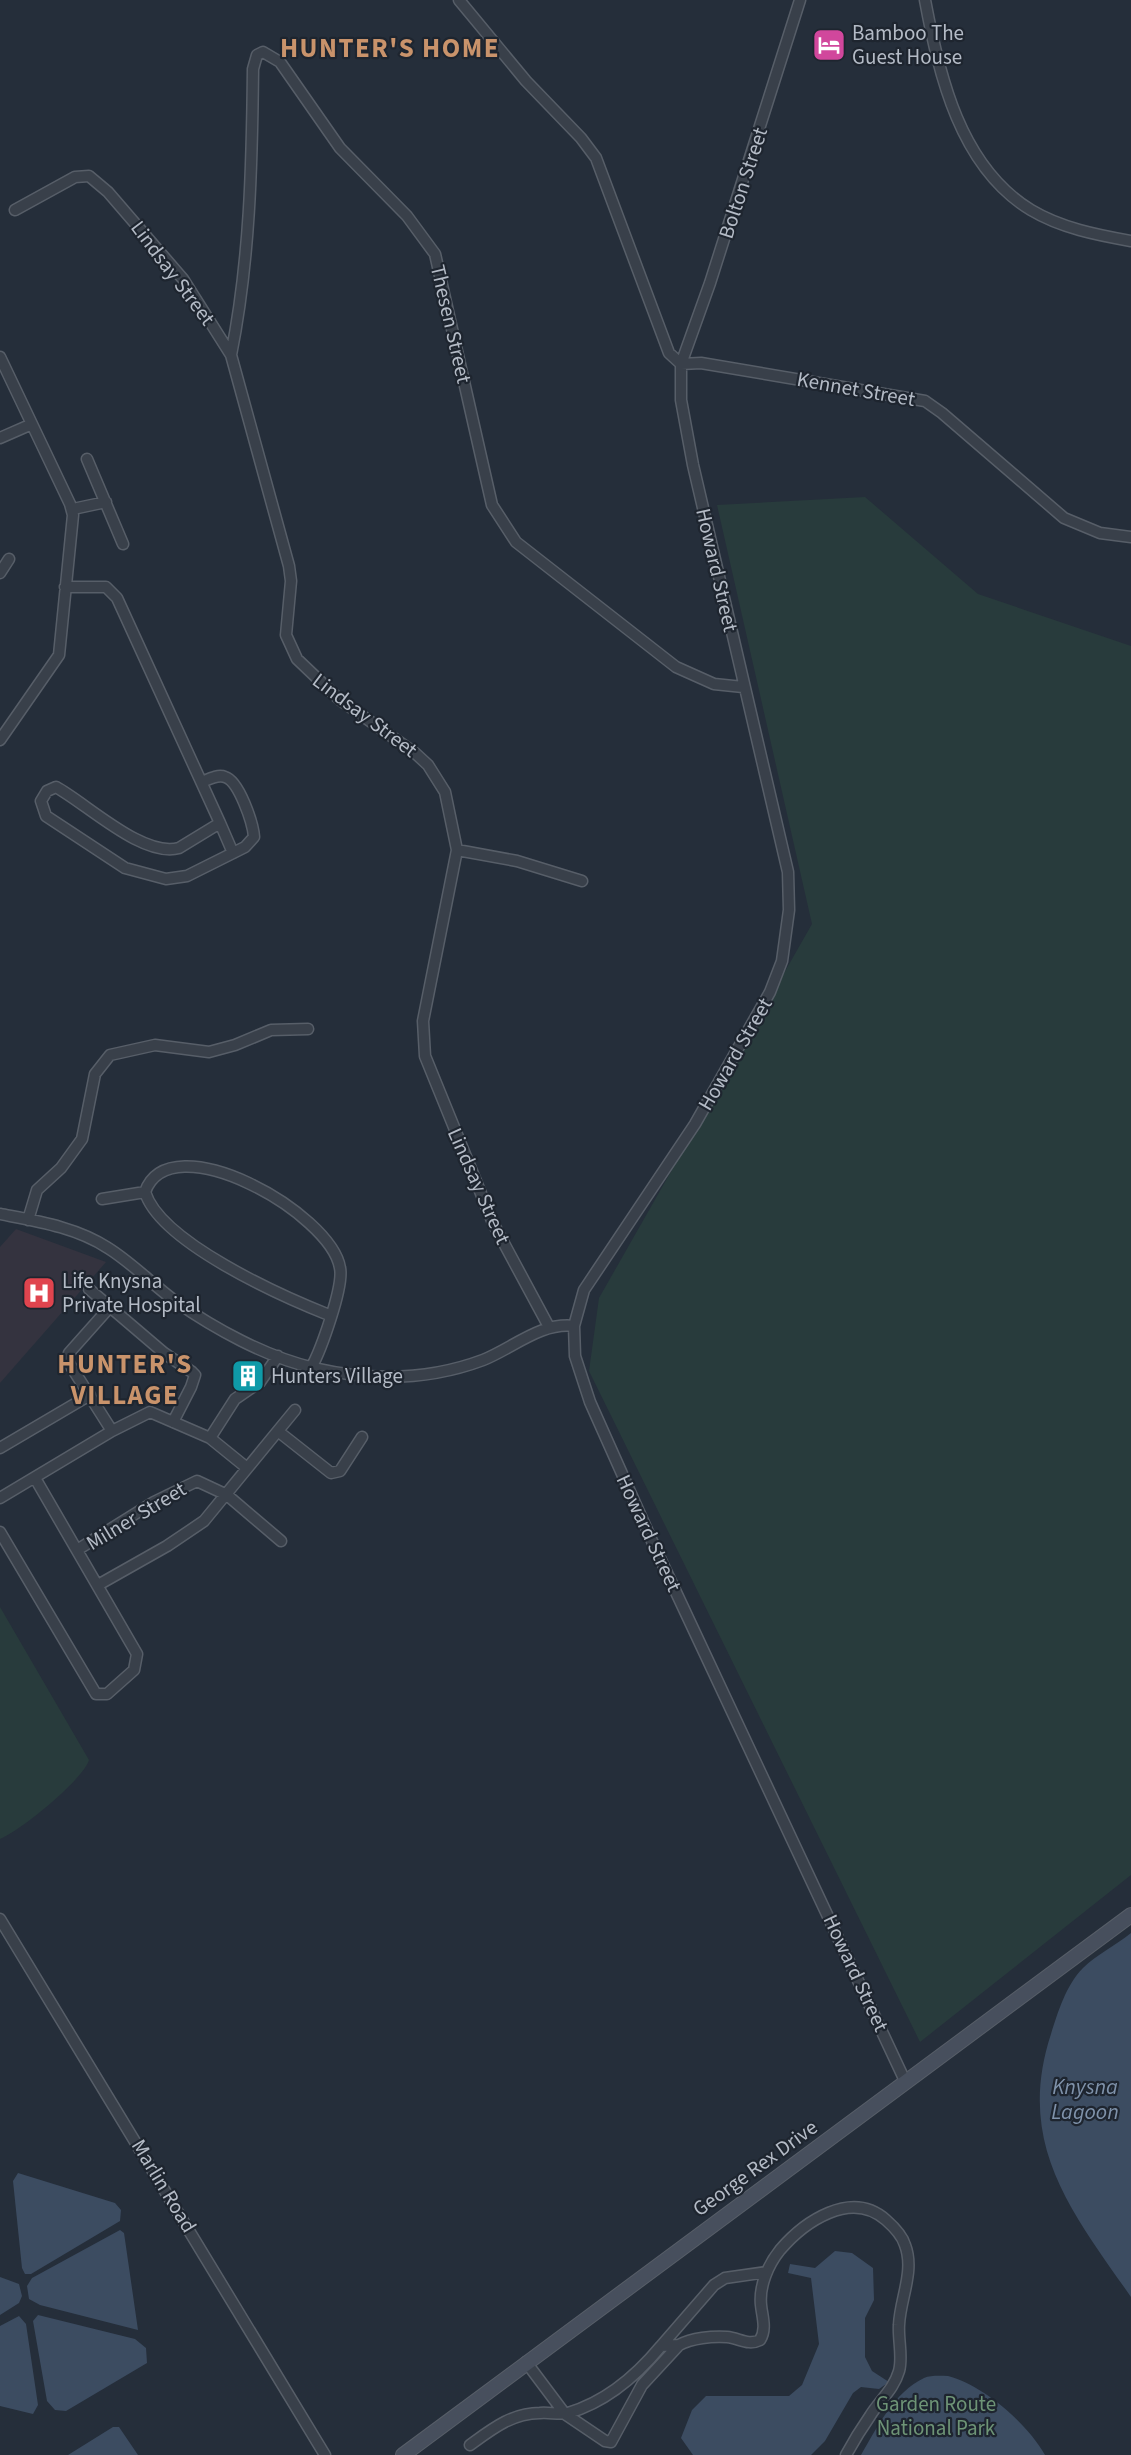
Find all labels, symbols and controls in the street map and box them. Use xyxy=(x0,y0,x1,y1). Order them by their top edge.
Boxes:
place label: Bamboo The Guest House xyxy=(852,18,964,72)
hotel icon: Bamboo The Guest House xyxy=(811,27,847,63)
district label: HUNTER'S HOME xyxy=(280,29,500,68)
street label: Bolton Street xyxy=(711,123,775,243)
street label: Lindsay Street xyxy=(124,214,222,332)
street label: Thesen Street xyxy=(423,262,479,386)
street label: Kennet Street xyxy=(795,364,917,414)
street label: Howard Street xyxy=(688,505,746,635)
street label: Lindsay Street xyxy=(306,666,424,764)
street label: Howard Street xyxy=(691,992,779,1116)
street label: Lindsay Street xyxy=(440,1123,518,1249)
place label: Life Knysna Private Hospital xyxy=(62,1266,201,1320)
hospital icon: Life Knysna Private Hospital xyxy=(21,1275,57,1311)
district label: HUNTER'S VILLAGE xyxy=(57,1345,193,1415)
building icon: Hunters Village xyxy=(230,1358,266,1394)
place label: Hunters Village xyxy=(271,1361,403,1391)
street label: Howard Street xyxy=(609,1470,689,1596)
street label: Milner Street xyxy=(80,1474,192,1558)
street label: Howard Street xyxy=(816,1910,896,2036)
water label: Knysna Lagoon xyxy=(1051,2071,1119,2128)
street label: George Rex Drive xyxy=(686,2112,824,2224)
street label: Marlin Road xyxy=(124,2134,204,2238)
park label: Garden Route National Park xyxy=(876,2389,996,2443)

